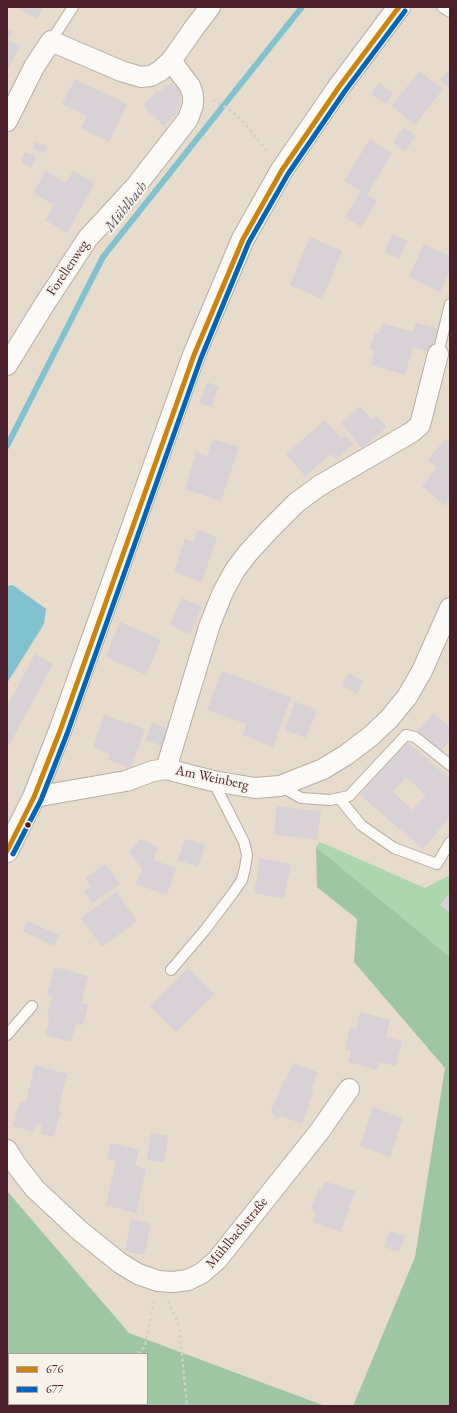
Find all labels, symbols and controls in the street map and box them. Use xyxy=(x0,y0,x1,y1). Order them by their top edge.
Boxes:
water label: Mühlbach xyxy=(101,178,151,236)
street label: Forellenweg xyxy=(43,237,93,299)
street label: Am Weinberg xyxy=(174,762,250,794)
unlabelled marker xyxy=(23,820,33,830)
street label: Mühlbachstraße xyxy=(202,1194,272,1272)
legend xyxy=(8,1353,148,1405)
text: 676 xyxy=(46,1361,63,1377)
text: 677 xyxy=(46,1381,63,1397)

